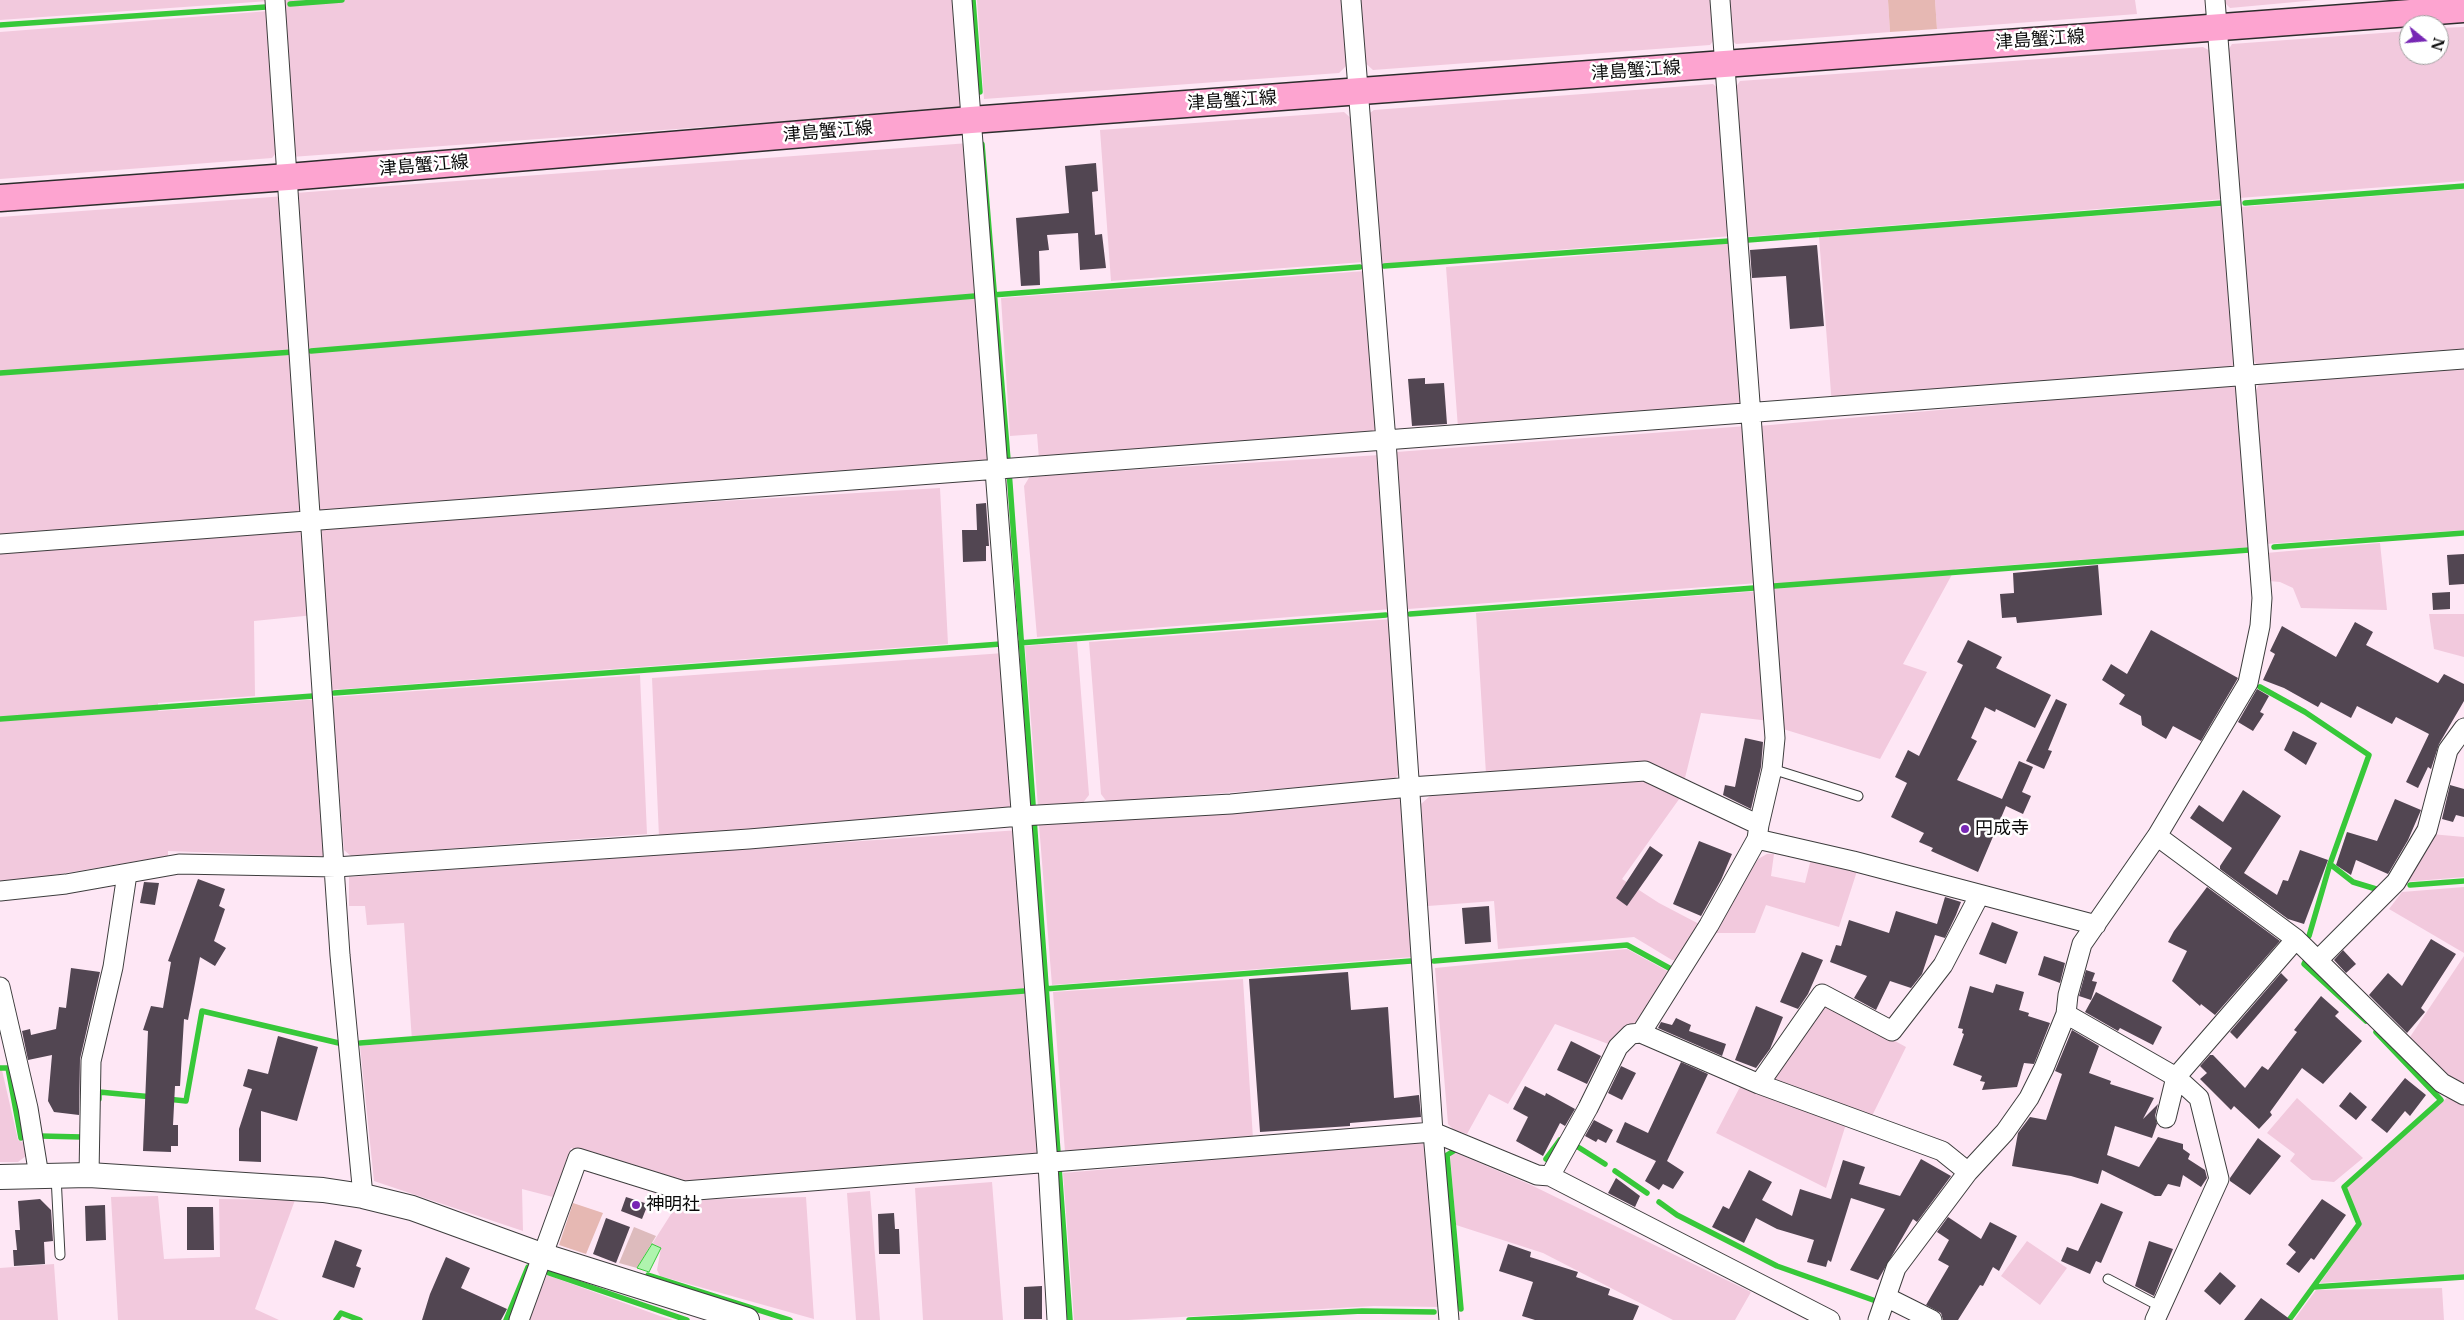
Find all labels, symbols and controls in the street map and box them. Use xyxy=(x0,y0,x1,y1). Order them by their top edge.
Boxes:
north arrow xyxy=(2399,15,2449,65)
street label: 津島蟹江線 xyxy=(1994,26,2086,54)
text: N xyxy=(2427,35,2448,53)
street label: 津島蟹江線 xyxy=(1590,57,1682,85)
street label: 津島蟹江線 xyxy=(1186,87,1278,115)
street label: 津島蟹江線 xyxy=(782,117,874,147)
street label: 津島蟹江線 xyxy=(378,151,470,181)
place label: 円成寺 xyxy=(1975,818,2029,840)
marker: 円成寺 xyxy=(1959,823,1971,835)
place label: 神明社 xyxy=(646,1194,700,1216)
marker: 神明社 xyxy=(630,1199,642,1211)

